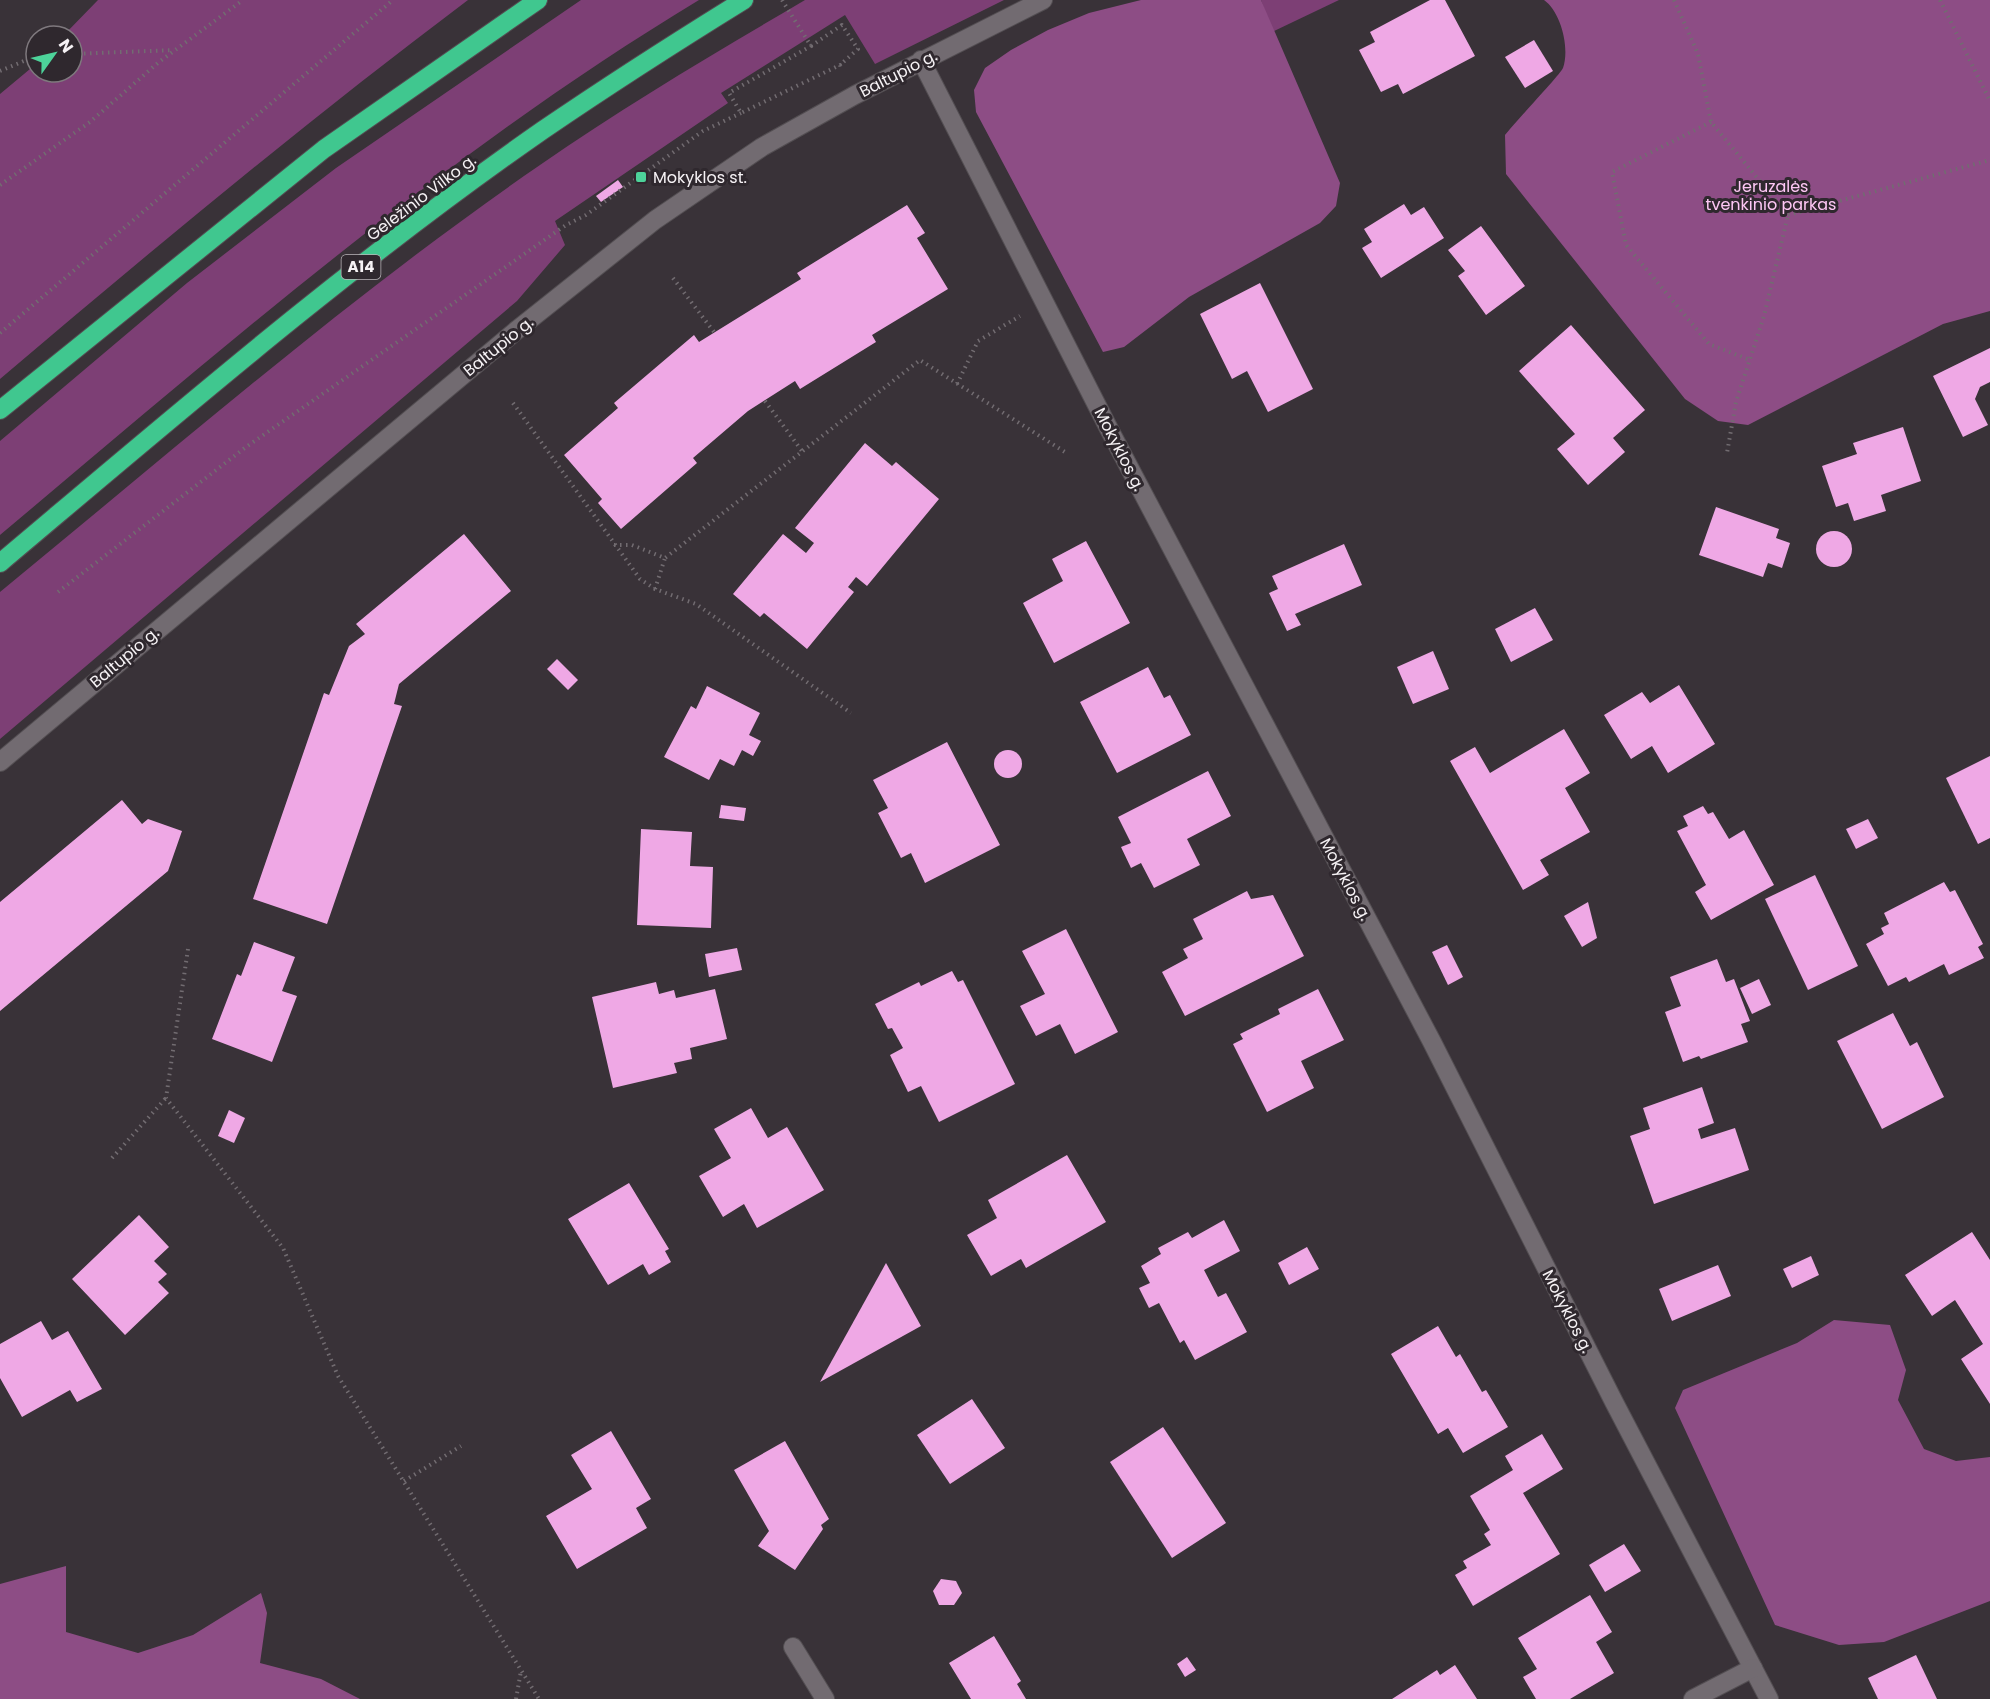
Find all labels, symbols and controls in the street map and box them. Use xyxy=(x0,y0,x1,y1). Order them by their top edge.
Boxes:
north arrow xyxy=(24,24,84,84)
text: N xyxy=(53,34,79,57)
street label: Baltupio g. xyxy=(856,44,941,103)
street label: Geležinio Vilko g. xyxy=(362,149,481,246)
place label: Mokyklos st. xyxy=(653,166,747,189)
marker: Mokyklos st. xyxy=(634,170,648,184)
park label: Jeruzalės tvenkinio parkas xyxy=(1706,175,1836,216)
road number: A14 xyxy=(342,255,380,279)
street label: Baltupio g. xyxy=(458,311,538,382)
street label: Mokyklos g. xyxy=(1089,404,1150,495)
street label: Baltupio g. xyxy=(85,622,164,693)
street label: Mokyklos g. xyxy=(1314,834,1377,925)
street label: Mokyklos g. xyxy=(1537,1266,1598,1357)

